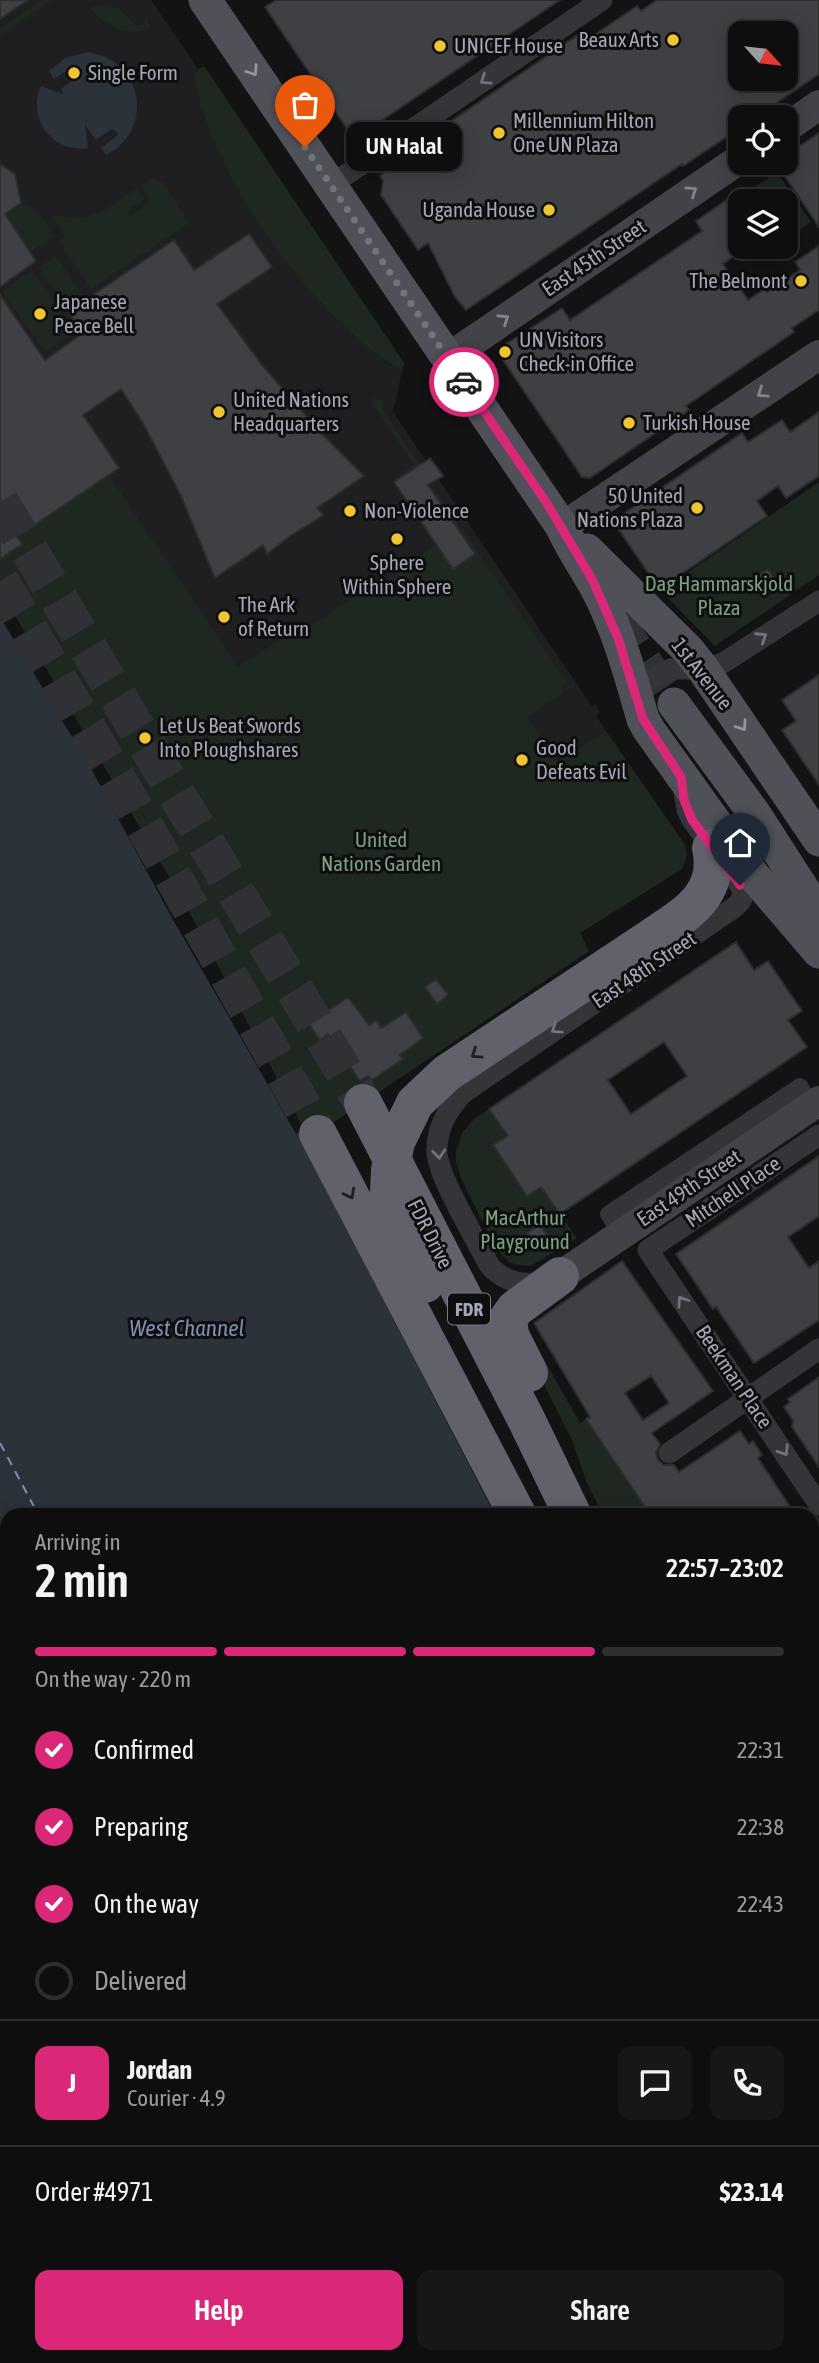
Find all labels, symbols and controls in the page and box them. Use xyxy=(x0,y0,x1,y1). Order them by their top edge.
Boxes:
north arrow xyxy=(728,21,798,91)
map controls xyxy=(728,21,798,259)
place label: Beaux Arts xyxy=(579,27,659,51)
marker: Beaux Arts xyxy=(665,32,681,48)
place label: UNICEF House xyxy=(454,33,563,57)
marker: UNICEF House xyxy=(432,38,448,54)
place label: Single Form xyxy=(88,60,178,84)
one-way arrow xyxy=(245,63,257,76)
marker: Single Form xyxy=(66,65,82,81)
one-way arrow xyxy=(480,71,493,84)
pin xyxy=(275,75,335,147)
icon: bag xyxy=(286,86,324,124)
button: locate xyxy=(728,105,798,175)
place label: Millennium Hilton One UN Plaza xyxy=(513,108,654,156)
callout: UN Halal xyxy=(347,122,462,172)
marker: Millennium Hilton One UN Plaza xyxy=(491,125,507,141)
text: UN Halal xyxy=(365,133,443,159)
one-way arrow xyxy=(684,187,697,200)
button: layers xyxy=(728,189,798,259)
place label: Uganda House xyxy=(422,197,535,221)
marker: Uganda House xyxy=(541,202,557,218)
street label: East 45th Street xyxy=(537,214,650,301)
place label: The Belmont xyxy=(689,268,787,292)
marker: The Belmont xyxy=(793,273,809,289)
place label: Japanese Peace Bell xyxy=(54,289,135,337)
marker: Japanese Peace Bell xyxy=(32,306,48,322)
one-way arrow xyxy=(496,315,509,327)
place label: UN Visitors Check-in Office xyxy=(519,327,634,375)
marker: UN Visitors Check-in Office xyxy=(497,344,513,360)
courier xyxy=(429,347,499,417)
icon: car xyxy=(445,363,483,401)
one-way arrow xyxy=(757,385,770,398)
place label: United Nations Headquarters xyxy=(233,387,349,435)
marker: United Nations Headquarters xyxy=(211,404,227,420)
place label: Turkish House xyxy=(643,410,751,434)
marker: Turkish House xyxy=(621,415,637,431)
place label: 50 United Nations Plaza xyxy=(577,483,683,531)
place label: Non-Violence xyxy=(364,498,469,522)
marker: 50 United Nations Plaza xyxy=(689,500,705,516)
marker: Non-Violence xyxy=(342,503,358,519)
marker: Sphere Within Sphere xyxy=(389,531,405,547)
place label: Sphere Within Sphere xyxy=(343,550,451,598)
park label: Dag Hammarskjold Plaza xyxy=(645,571,793,619)
place label: The Ark of Return xyxy=(238,592,309,640)
marker: The Ark of Return xyxy=(216,609,232,625)
street label: 1st Avenue xyxy=(667,633,738,714)
one-way arrow xyxy=(755,633,768,646)
place label: Let Us Beat Swords Into Ploughshares xyxy=(159,713,301,761)
one-way arrow xyxy=(733,718,746,731)
marker: Let Us Beat Swords Into Ploughshares xyxy=(137,730,153,746)
place label: Good Defeats Evil xyxy=(536,735,627,783)
marker: Good Defeats Evil xyxy=(514,752,530,768)
pin xyxy=(710,813,770,885)
icon: home xyxy=(721,824,759,862)
park label: United Nations Garden xyxy=(321,827,441,875)
street label: East 48th Street xyxy=(587,926,700,1013)
one-way arrow xyxy=(551,1021,564,1034)
one-way arrow xyxy=(471,1046,484,1058)
street label: East 49th Street xyxy=(632,1144,745,1231)
one-way arrow xyxy=(431,1149,446,1160)
street label: Mitchell Place xyxy=(680,1151,784,1232)
one-way arrow xyxy=(342,1187,355,1199)
street label: FDR Drive xyxy=(403,1195,458,1272)
park label: MacArthur Playground xyxy=(480,1205,570,1253)
road number: FDR xyxy=(448,1294,490,1324)
one-way arrow xyxy=(678,1295,691,1308)
water label: West Channel xyxy=(129,1315,245,1341)
street label: Beekman Place xyxy=(692,1320,778,1432)
one-way arrow xyxy=(775,1443,788,1456)
text: Arriving in xyxy=(35,1529,121,1555)
text: 22:57–23:02 xyxy=(666,1553,784,1583)
text: 2 min xyxy=(35,1554,129,1607)
text: On the way · 220 m xyxy=(35,1666,191,1692)
icon: check xyxy=(35,1731,73,1769)
text: Confirmed xyxy=(94,1735,194,1765)
text: 22:31 xyxy=(737,1737,784,1763)
icon: check xyxy=(35,1808,73,1846)
text: Preparing xyxy=(94,1812,188,1842)
text: 22:38 xyxy=(737,1814,784,1840)
icon: check xyxy=(35,1885,73,1923)
text: On the way xyxy=(94,1889,199,1919)
text: 22:43 xyxy=(737,1891,784,1917)
text: Delivered xyxy=(94,1966,187,1996)
button: chat xyxy=(618,2046,692,2120)
button: phone xyxy=(710,2046,784,2120)
text: Jordan xyxy=(127,2055,192,2085)
text: J xyxy=(68,2068,76,2098)
text: Courier · 4.9 xyxy=(127,2085,226,2111)
text: Order #4971 xyxy=(35,2177,154,2207)
text: $23.14 xyxy=(720,2177,784,2207)
button: Help xyxy=(35,2270,403,2350)
button: Share xyxy=(417,2270,784,2350)

